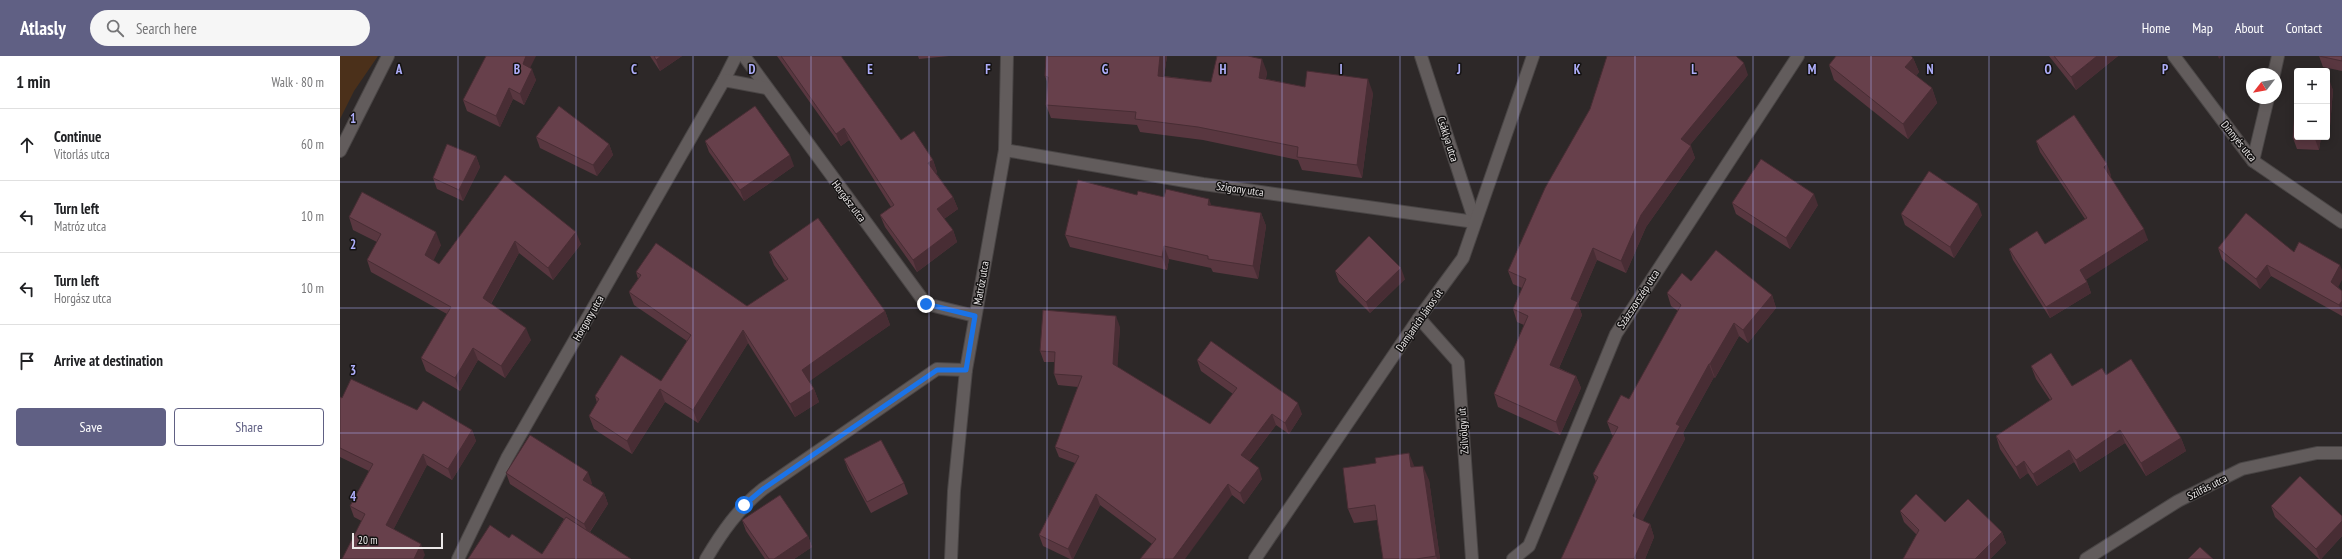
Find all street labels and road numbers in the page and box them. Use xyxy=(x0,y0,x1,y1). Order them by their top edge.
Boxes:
street label: Csáklya utca xyxy=(1434,115,1462,163)
street label: Dinnyés utca xyxy=(2218,118,2260,164)
street label: Horgász utca xyxy=(829,177,869,225)
street label: Szigony utca xyxy=(1215,179,1265,199)
street label: Matróz utca xyxy=(970,260,992,306)
street label: Százszorszép utca xyxy=(1614,267,1662,331)
street label: Damjanich János út xyxy=(1392,286,1446,354)
street label: Horgony utca xyxy=(569,293,607,343)
street label: Zsilvölgyi út xyxy=(1454,407,1472,455)
street label: Szilfás utca xyxy=(2185,471,2229,503)

